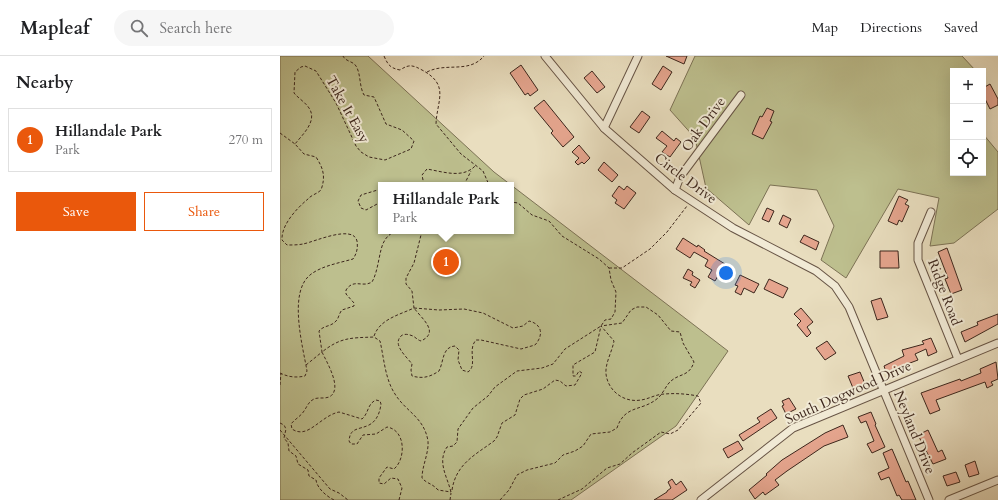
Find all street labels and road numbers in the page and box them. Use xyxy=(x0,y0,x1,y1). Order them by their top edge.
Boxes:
street label: Take It Easy xyxy=(321,72,374,147)
street label: Oak Drive xyxy=(677,93,730,155)
street label: Circle Drive xyxy=(651,149,721,208)
street label: Ridge Road xyxy=(923,256,966,329)
street label: South Dogwood Drive xyxy=(782,356,914,429)
street label: Neyland Drive xyxy=(889,388,940,477)

